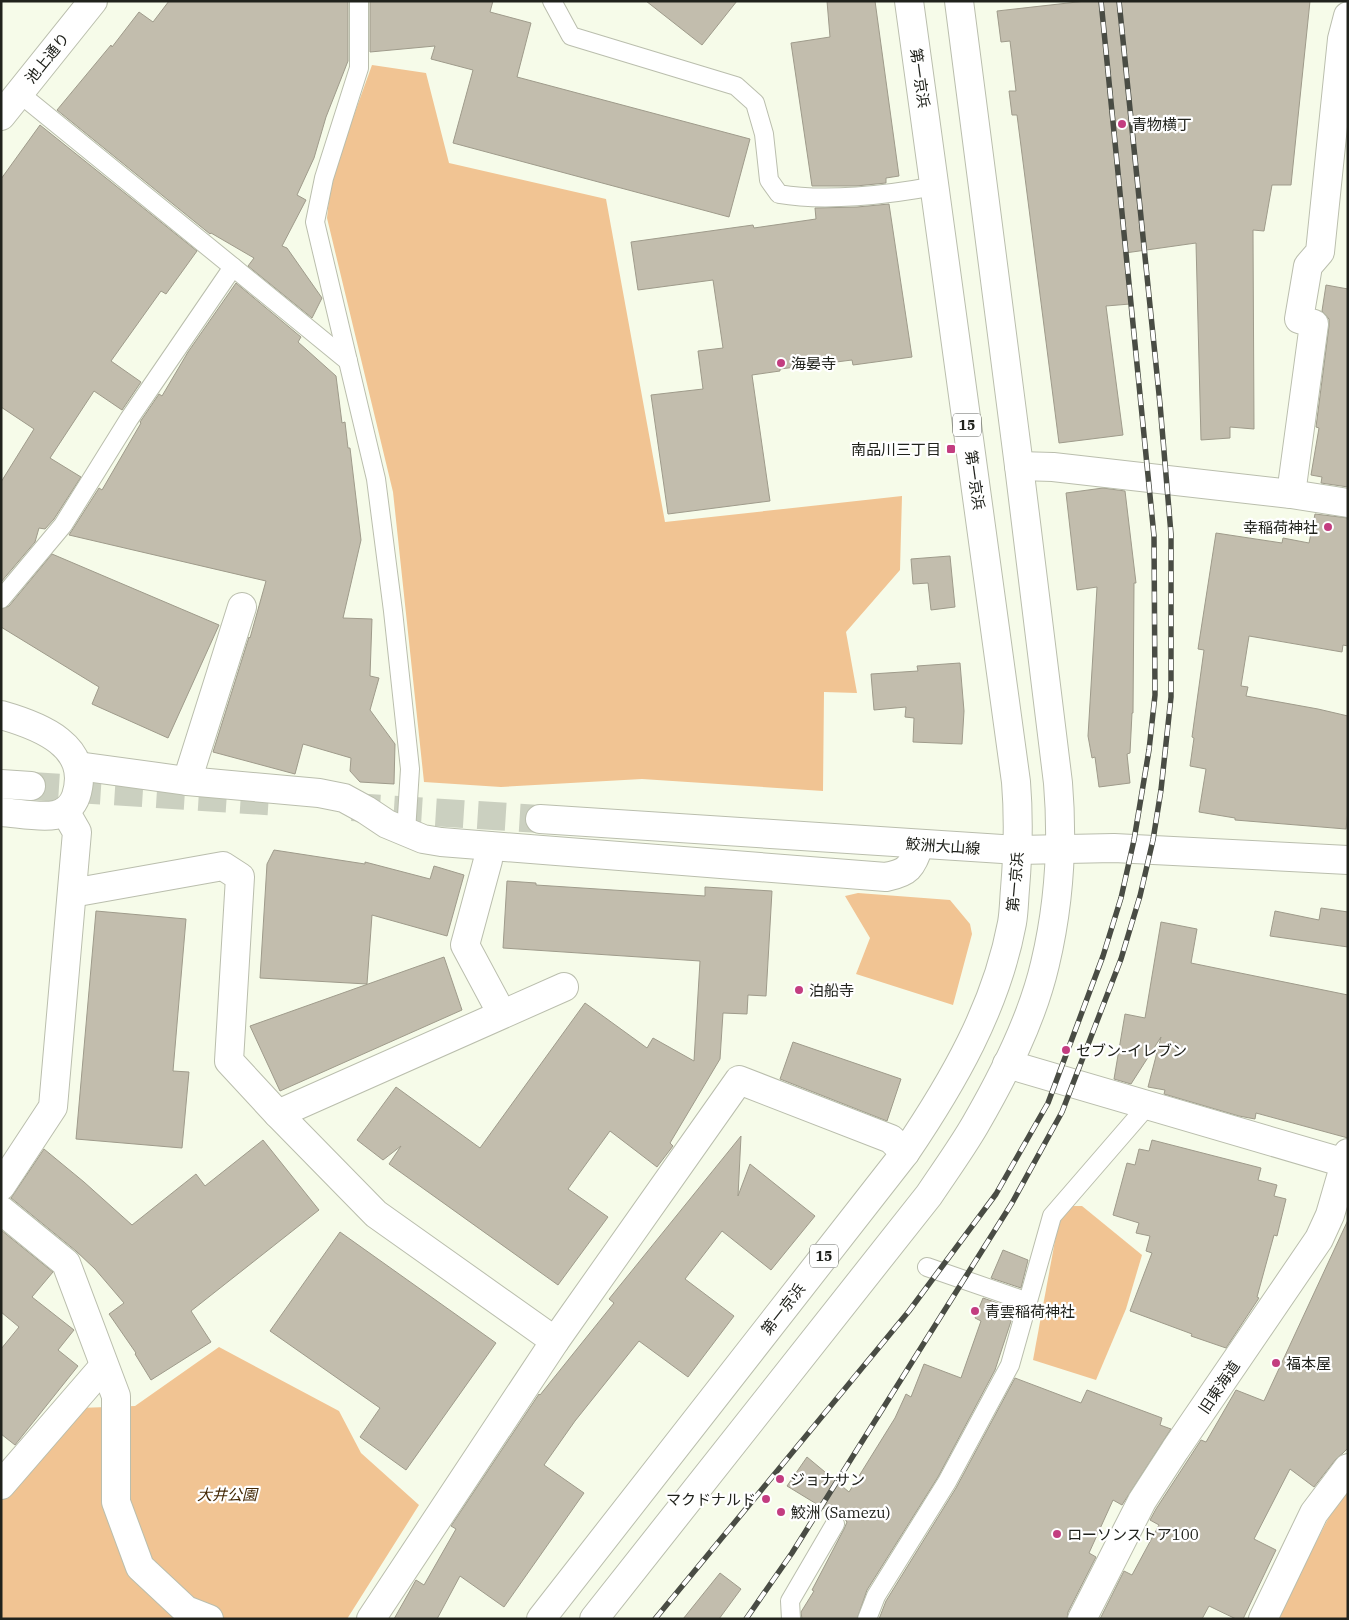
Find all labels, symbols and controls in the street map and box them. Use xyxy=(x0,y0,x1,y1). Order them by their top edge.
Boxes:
street label: 池上通り xyxy=(21,29,73,87)
street label: 第一京浜 xyxy=(906,47,934,109)
place label: 青物横丁 xyxy=(1132,115,1192,134)
marker: 青物横丁 xyxy=(1116,118,1128,130)
place label: 海晏寺 xyxy=(791,354,836,373)
marker: 海晏寺 xyxy=(775,357,787,369)
road number: 15 xyxy=(953,414,981,436)
place label: 南品川三丁目 xyxy=(851,440,941,459)
marker: 南品川三丁目 xyxy=(945,443,957,455)
street label: 第一京浜 xyxy=(961,449,989,511)
place label: 幸稲荷神社 xyxy=(1243,518,1318,537)
marker: 幸稲荷神社 xyxy=(1322,521,1334,533)
street label: 鮫洲大山線 xyxy=(905,834,981,858)
street label: 第一京浜 xyxy=(1003,851,1027,913)
place label: 泊船寺 xyxy=(809,981,854,1000)
marker: 泊船寺 xyxy=(793,984,805,996)
place label: セブン-イレブン xyxy=(1076,1041,1187,1060)
marker: セブン-イレブン xyxy=(1060,1044,1072,1056)
road number: 15 xyxy=(810,1244,838,1268)
street label: 第一京浜 xyxy=(757,1280,809,1338)
place label: 青雲稲荷神社 xyxy=(985,1302,1075,1321)
marker: 青雲稲荷神社 xyxy=(969,1305,981,1317)
place label: 福本屋 xyxy=(1286,1354,1331,1373)
street label: 旧東海道 xyxy=(1194,1357,1244,1417)
marker: 福本屋 xyxy=(1270,1357,1282,1369)
place label: ジョナサン xyxy=(790,1470,865,1489)
marker: ジョナサン xyxy=(774,1473,786,1485)
park label: 大井公園 xyxy=(197,1485,259,1504)
place label: マクドナルド xyxy=(666,1490,756,1509)
marker: マクドナルド xyxy=(760,1493,772,1505)
place label: 鮫洲 (Samezu) xyxy=(791,1503,891,1522)
marker: 鮫洲 (Samezu) xyxy=(775,1506,787,1518)
place label: ローソンストア100 xyxy=(1067,1525,1199,1544)
marker: ローソンストア100 xyxy=(1051,1528,1063,1540)

